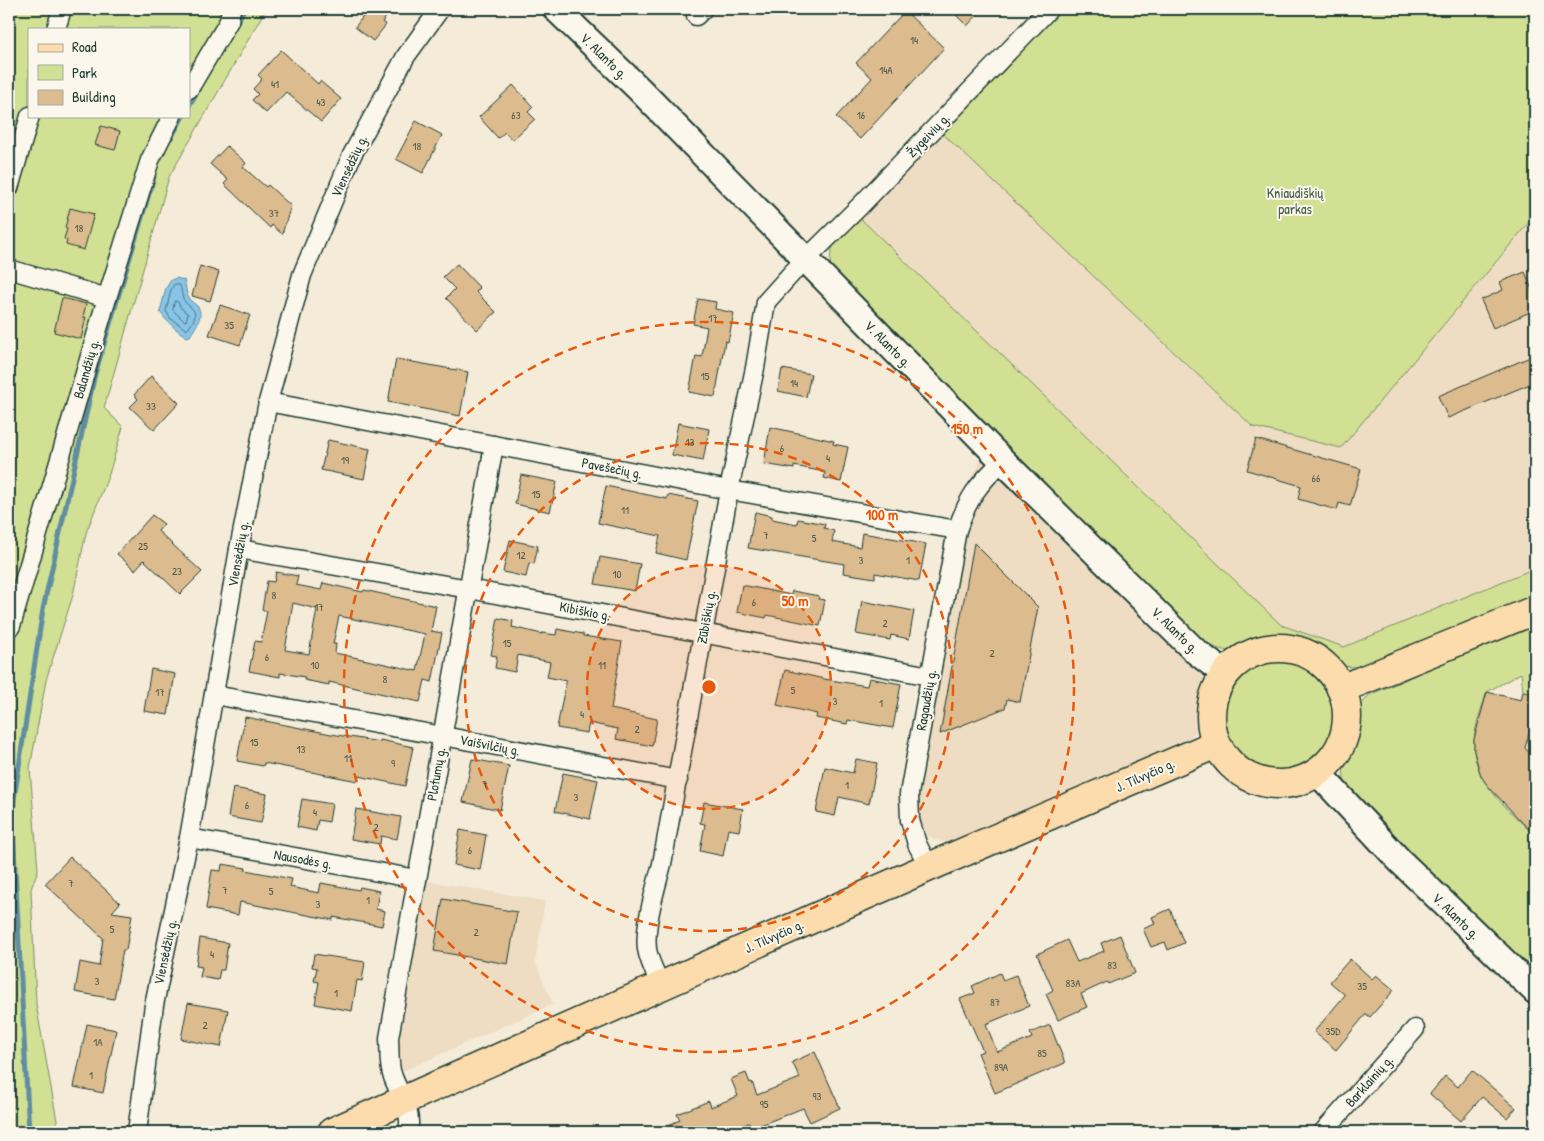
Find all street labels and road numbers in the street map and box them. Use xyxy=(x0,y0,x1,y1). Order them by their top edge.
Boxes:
street label: V. Alanto g. xyxy=(576,28,632,84)
street label: Žygeivių g. xyxy=(902,108,954,162)
street label: Viensėdžių g. xyxy=(326,132,372,200)
street label: V. Alanto g. xyxy=(860,316,916,372)
street label: Balandžių g. xyxy=(68,337,104,401)
street label: Pavešečių g. xyxy=(580,452,644,484)
street label: Viensėdžių g. xyxy=(222,520,254,588)
street label: Zūbiškių g. xyxy=(691,589,721,645)
street label: Kibiškio g. xyxy=(558,596,612,626)
street label: V. Alanto g. xyxy=(1147,602,1203,658)
street label: Ragaudžių g. xyxy=(911,668,941,732)
street label: Vaišvilčių g. xyxy=(458,729,522,761)
street label: Plotumų g. xyxy=(421,746,451,802)
street label: J. Tilvyčio g. xyxy=(1112,753,1178,797)
street label: Nausodės g. xyxy=(272,844,334,874)
street label: V. Alanto g. xyxy=(1428,888,1484,944)
street label: J. Tilvyčio g. xyxy=(741,914,807,958)
street label: Viensėdžių g. xyxy=(148,917,182,987)
street label: Barklainių g. xyxy=(1340,1051,1398,1111)

